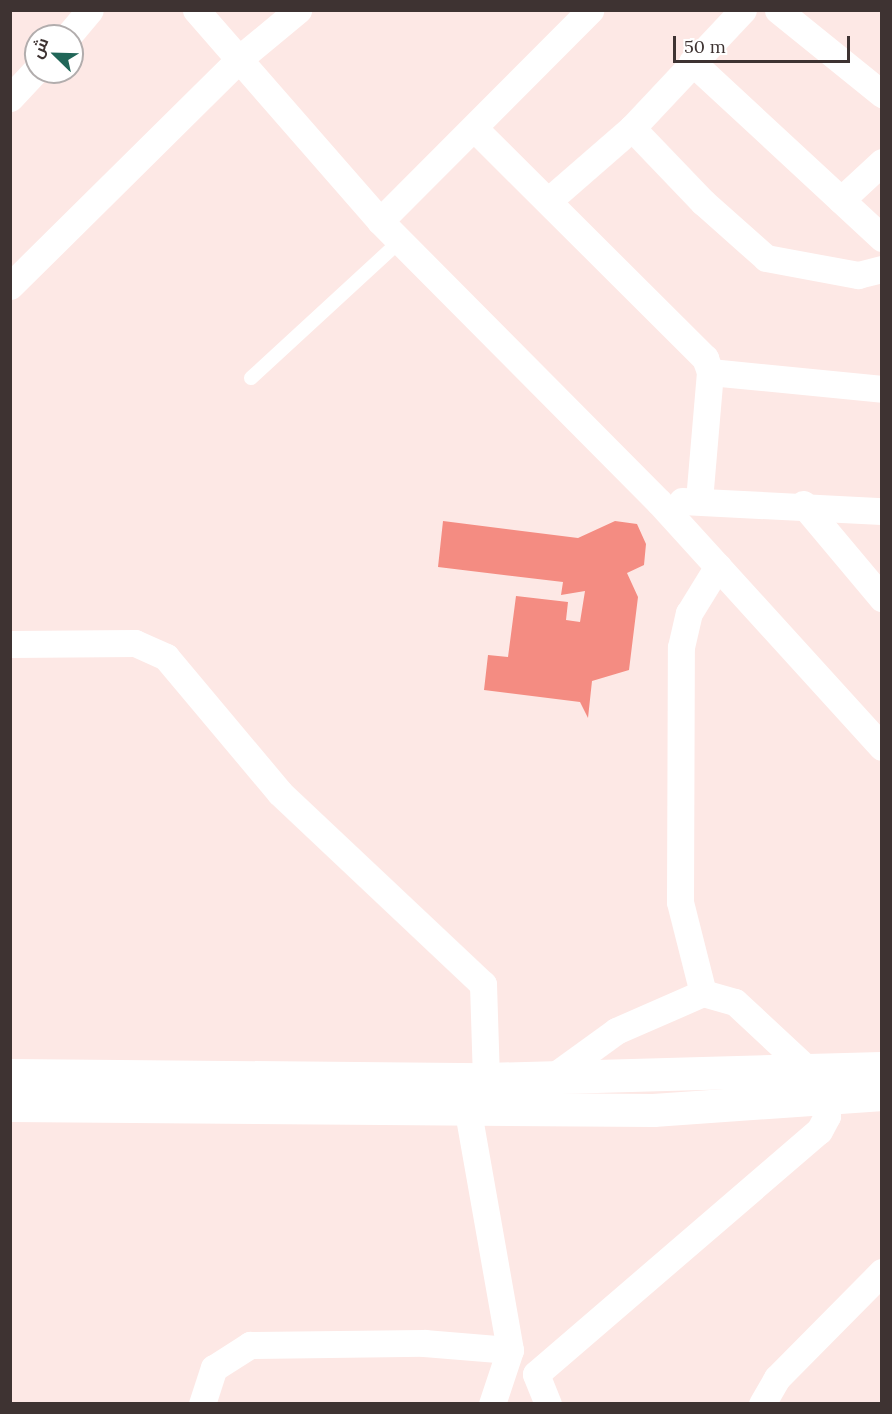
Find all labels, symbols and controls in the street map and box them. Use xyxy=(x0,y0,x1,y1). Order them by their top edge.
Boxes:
north arrow xyxy=(24,24,84,84)
scale bar xyxy=(676,24,853,62)
text: ش xyxy=(26,34,52,61)
text: 50 m xyxy=(684,35,726,58)

